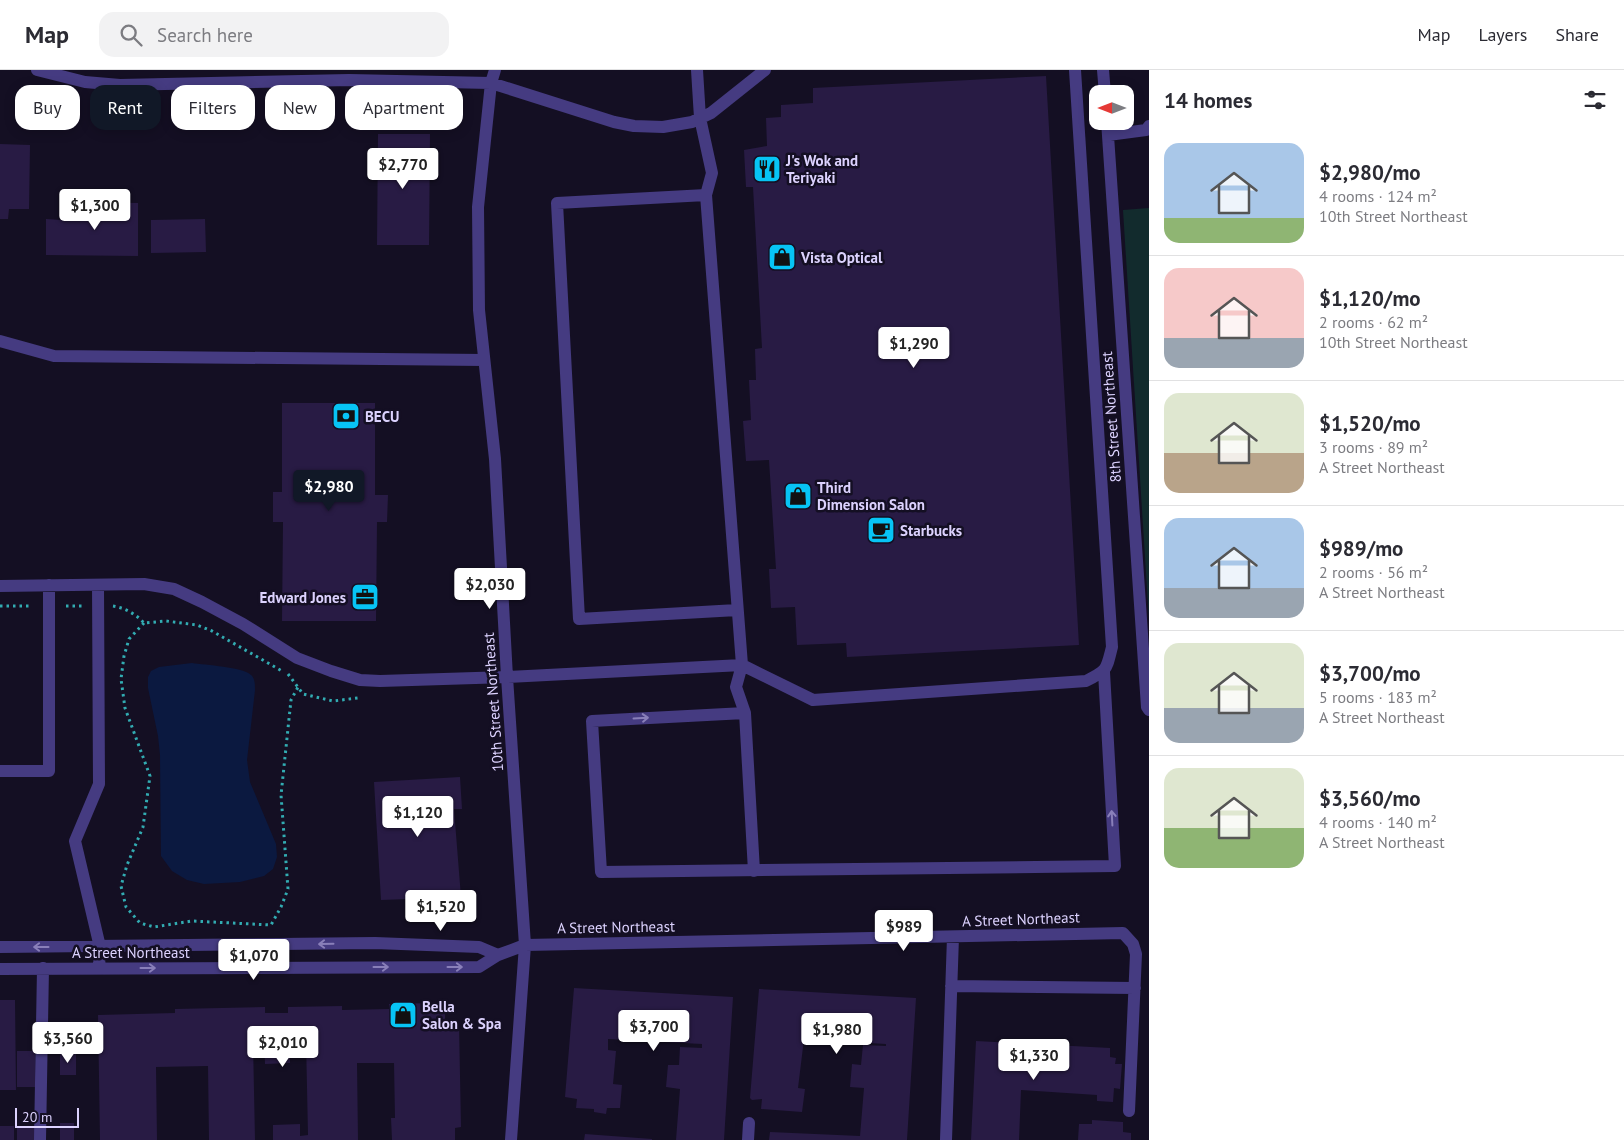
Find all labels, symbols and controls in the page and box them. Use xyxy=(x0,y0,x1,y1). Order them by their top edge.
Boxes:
search box xyxy=(99,12,449,57)
text: Map xyxy=(25,19,69,50)
icon: search xyxy=(117,21,145,49)
text: Search here xyxy=(157,23,253,47)
text: Map xyxy=(1418,23,1450,46)
text: Layers xyxy=(1478,23,1527,46)
text: Share xyxy=(1555,23,1599,46)
chip: Buy xyxy=(15,85,80,130)
chip: Rent xyxy=(90,85,161,130)
chip: Filters xyxy=(171,85,255,130)
chip: New xyxy=(265,85,335,130)
chip: Apartment xyxy=(345,85,463,130)
north arrow xyxy=(1089,85,1134,130)
map controls xyxy=(1089,85,1134,130)
icon: filters xyxy=(1581,86,1609,114)
text: 14 homes xyxy=(1164,87,1252,114)
pin: $2,770 xyxy=(362,148,444,190)
place label: J's Wok and Teriyaki xyxy=(785,151,858,187)
text: $2,770 xyxy=(378,154,428,174)
restaurant icon: J's Wok and Teriyaki xyxy=(752,154,782,184)
text: $2,980/mo xyxy=(1319,159,1421,186)
icon: home xyxy=(1204,163,1264,223)
text: 4 rooms · 124 m² xyxy=(1319,186,1437,206)
pin: $1,300 xyxy=(54,189,136,231)
text: $1,300 xyxy=(70,195,120,215)
text: 10th Street Northeast xyxy=(1319,206,1468,226)
shop icon: Vista Optical xyxy=(767,242,797,272)
place label: Vista Optical xyxy=(800,248,883,267)
text: $1,120/mo xyxy=(1319,285,1421,312)
icon: home xyxy=(1204,288,1264,348)
text: 2 rooms · 62 m² xyxy=(1319,312,1428,332)
pin: $1,290 xyxy=(873,326,955,369)
text: 10th Street Northeast xyxy=(1319,332,1468,352)
text: $1,290 xyxy=(889,333,939,353)
street label: 8th Street Northeast xyxy=(1097,351,1125,483)
bank icon: BECU xyxy=(331,401,361,431)
place label: BECU xyxy=(365,407,400,426)
text: $1,520/mo xyxy=(1319,410,1421,437)
icon: home xyxy=(1204,413,1264,473)
text: 3 rooms · 89 m² xyxy=(1319,437,1428,457)
text: A Street Northeast xyxy=(1319,457,1445,477)
pin: $2,980 xyxy=(288,470,370,512)
text: $2,980 xyxy=(304,476,354,496)
place label: Third Dimension Salon xyxy=(817,478,925,514)
shop icon: Third Dimension Salon xyxy=(783,481,813,511)
cafe icon: Starbucks xyxy=(866,515,896,545)
place label: Starbucks xyxy=(900,521,962,540)
text: $989/mo xyxy=(1319,535,1403,562)
icon: home xyxy=(1204,538,1264,598)
text: 2 rooms · 56 m² xyxy=(1319,562,1428,582)
pin: $2,030 xyxy=(449,568,531,610)
text: $2,030 xyxy=(465,574,515,594)
office icon: Edward Jones xyxy=(350,582,380,612)
text: A Street Northeast xyxy=(1319,582,1445,602)
place label: Edward Jones xyxy=(259,588,346,607)
street label: 10th Street Northeast xyxy=(479,632,507,772)
text: $3,700/mo xyxy=(1319,660,1421,687)
icon: home xyxy=(1204,663,1264,723)
text: 5 rooms · 183 m² xyxy=(1319,687,1437,707)
text: A Street Northeast xyxy=(1319,707,1445,727)
one-way arrow xyxy=(632,714,648,723)
text: $3,560/mo xyxy=(1319,785,1421,812)
icon: home xyxy=(1204,788,1264,848)
pin: $1,120 xyxy=(377,796,459,838)
text: $1,120 xyxy=(393,802,443,822)
one-way arrow xyxy=(1107,810,1116,826)
text: 4 rooms · 140 m² xyxy=(1319,812,1437,832)
text: A Street Northeast xyxy=(1319,832,1445,852)
pin: $1,520 xyxy=(400,890,482,932)
text: $1,520 xyxy=(416,896,466,916)
street label: A Street Northeast xyxy=(962,907,1080,931)
pin: $989 xyxy=(874,910,934,952)
street label: A Street Northeast xyxy=(557,916,675,938)
text: $989 xyxy=(886,916,922,936)
pin: $1,070 xyxy=(213,938,295,981)
one-way arrow xyxy=(319,939,335,949)
one-way arrow xyxy=(34,942,50,952)
street label: A Street Northeast xyxy=(72,943,190,962)
text: $1,070 xyxy=(229,945,279,965)
one-way arrow xyxy=(372,962,388,972)
one-way arrow xyxy=(447,962,463,972)
one-way arrow xyxy=(140,963,156,973)
place label: Bella Salon & Spa xyxy=(422,997,501,1033)
shop icon: Bella Salon & Spa xyxy=(388,1000,418,1030)
pin: $3,700 xyxy=(613,1010,695,1052)
pin: $1,980 xyxy=(796,1012,878,1055)
text: $3,700 xyxy=(629,1016,679,1036)
text: $1,980 xyxy=(812,1019,862,1039)
pin: $3,560 xyxy=(27,1022,109,1064)
pin: $2,010 xyxy=(242,1026,324,1068)
text: $3,560 xyxy=(43,1028,93,1048)
text: $2,010 xyxy=(258,1032,308,1052)
pin: $1,330 xyxy=(993,1038,1075,1081)
text: $1,330 xyxy=(1009,1045,1059,1065)
scale bar xyxy=(15,1105,79,1128)
text: 20 m xyxy=(22,1108,52,1126)

